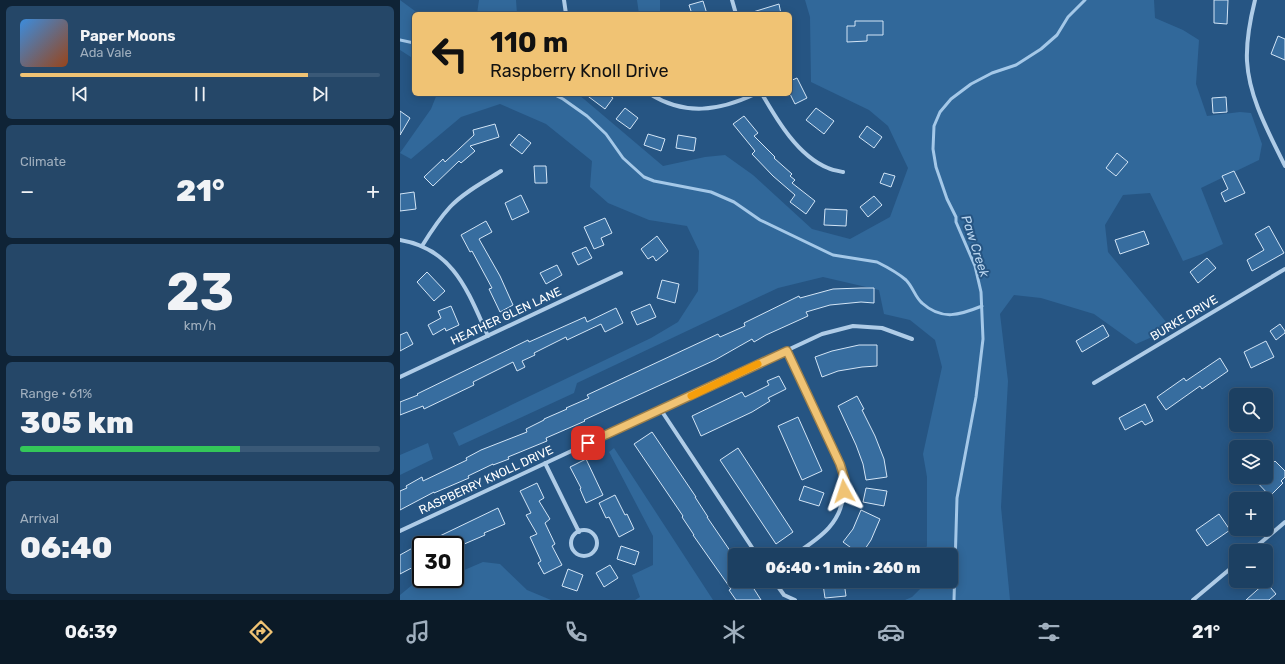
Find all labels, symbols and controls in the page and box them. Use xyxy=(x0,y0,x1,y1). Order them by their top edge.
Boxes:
text: 110 m xyxy=(490,26,568,59)
text: Paper Moons xyxy=(80,27,176,45)
icon: left xyxy=(424,28,476,80)
text: Ada Vale xyxy=(80,45,132,60)
text: Raspberry Knoll Drive xyxy=(490,60,669,82)
icon: previous xyxy=(69,83,91,105)
icon: pause xyxy=(189,83,211,105)
icon: next xyxy=(309,83,331,105)
text: Climate xyxy=(20,154,66,169)
text: 21° xyxy=(176,173,225,209)
text: − xyxy=(20,178,34,205)
text: + xyxy=(366,178,380,205)
water label: Paw Creek xyxy=(958,213,993,279)
text: 23 xyxy=(166,261,234,323)
street label: HEATHER GLEN LANE xyxy=(448,284,564,348)
street label: BURKE DRIVE xyxy=(1148,292,1220,344)
text: km/h xyxy=(184,318,216,333)
text: Range · 61% xyxy=(20,386,92,401)
map controls xyxy=(1229,388,1273,588)
button: search xyxy=(1229,388,1273,432)
text: 305 km xyxy=(20,405,134,441)
pin xyxy=(571,426,605,460)
icon: arrive xyxy=(577,432,599,454)
button: layers xyxy=(1229,440,1273,484)
street label: RASPBERRY KNOLL DRIVE xyxy=(417,443,555,517)
position arrow xyxy=(823,470,865,512)
button: + xyxy=(1229,492,1273,536)
text: Arrival xyxy=(20,511,59,526)
text: 06:40 xyxy=(20,530,113,566)
speed limit sign: 30 xyxy=(412,536,464,588)
button: − xyxy=(1229,544,1273,588)
text: 06:40 · 1 min · 260 m xyxy=(765,559,921,577)
icon: directions xyxy=(247,618,275,646)
icon: music xyxy=(404,618,432,646)
icon: phone xyxy=(562,618,590,646)
icon: climate xyxy=(720,618,748,646)
icon: car xyxy=(877,618,905,646)
icon: filters xyxy=(1035,618,1063,646)
text: 06:39 xyxy=(65,621,117,643)
text: 21° xyxy=(1192,621,1220,643)

